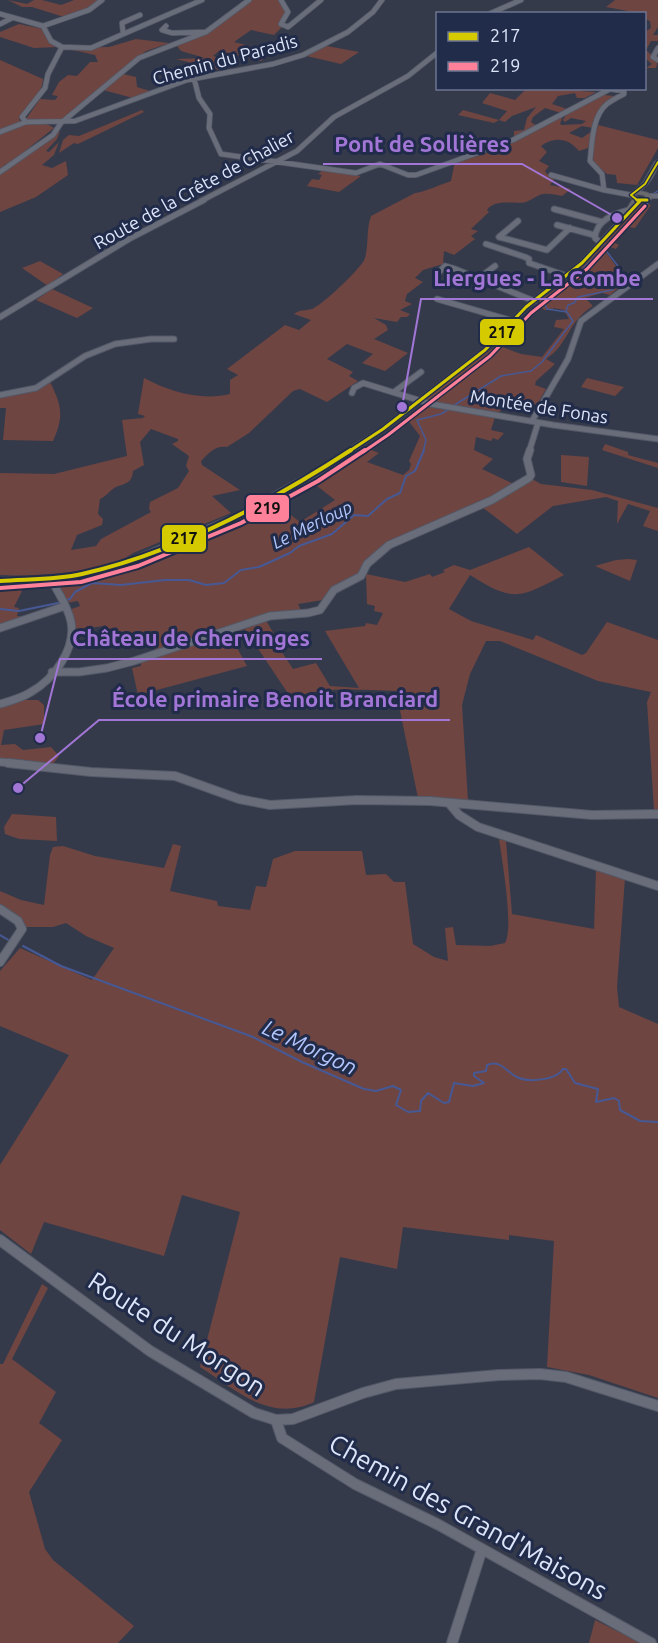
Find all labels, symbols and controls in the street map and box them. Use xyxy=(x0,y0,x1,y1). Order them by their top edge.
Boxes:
legend xyxy=(436,12,646,90)
text: 217 xyxy=(490,25,520,45)
street label: Chemin du Paradis xyxy=(150,30,300,88)
text: 219 xyxy=(490,55,520,75)
callout: Pont de Sollières xyxy=(323,124,522,164)
street label: Route de la Crête de Chalier xyxy=(90,126,297,253)
text: Pont de Sollières xyxy=(334,131,510,156)
callout: Liergues - La Combe xyxy=(421,259,653,299)
text: Liergues - La Combe xyxy=(433,265,641,290)
line badge: 217 xyxy=(479,318,525,346)
text: 217 xyxy=(488,323,516,341)
street label: Montée de Fonas xyxy=(469,385,610,427)
line badge: 219 xyxy=(245,494,290,523)
water label: Le Merloup xyxy=(268,496,355,552)
text: 219 xyxy=(253,499,281,517)
line badge: 217 xyxy=(161,524,207,553)
text: 217 xyxy=(170,529,198,547)
callout: Château de Chervinges xyxy=(60,619,322,659)
text: Château de Chervinges xyxy=(72,625,310,650)
callout: École primaire Benoit Branciard xyxy=(99,680,450,720)
text: École primaire Benoit Branciard xyxy=(112,686,438,711)
water label: Le Morgon xyxy=(259,1014,361,1079)
street label: Route du Morgon xyxy=(83,1266,271,1402)
street label: Chemin des Grand'Maisons xyxy=(324,1428,612,1605)

